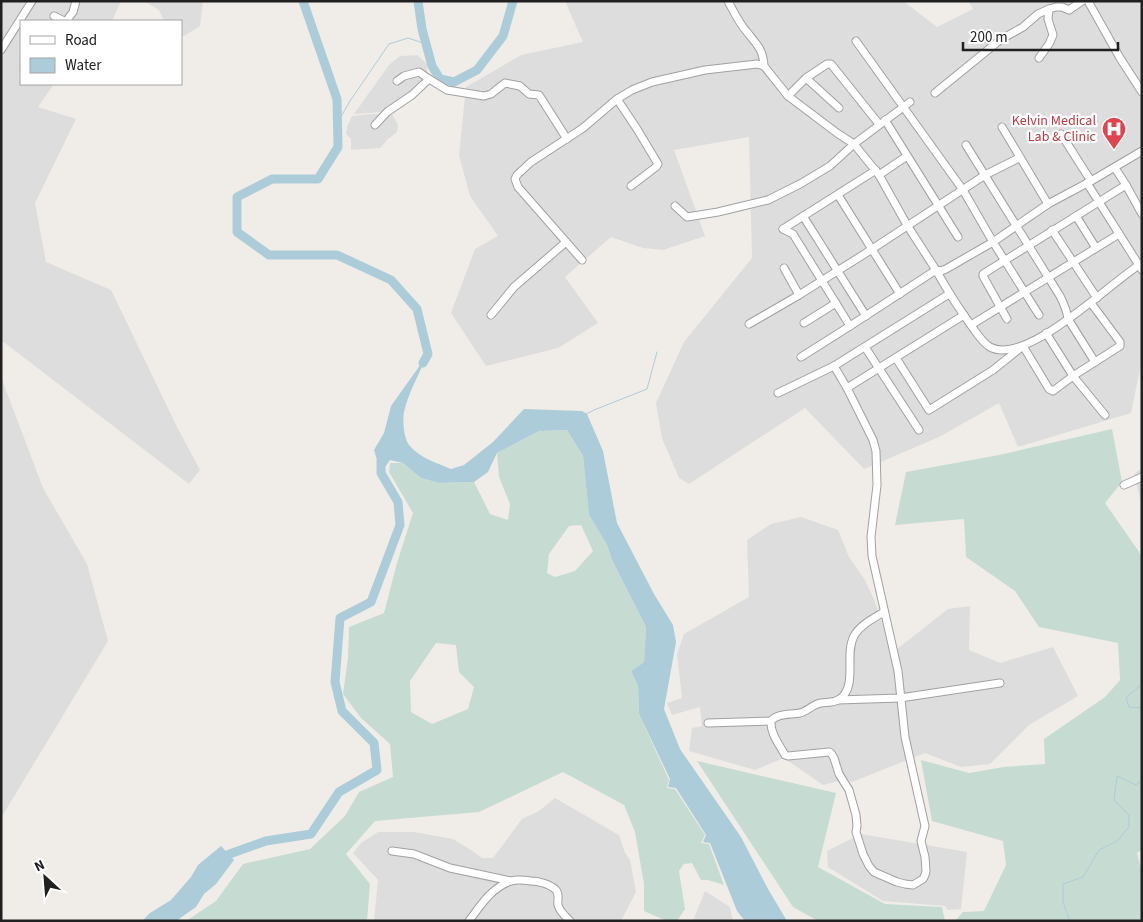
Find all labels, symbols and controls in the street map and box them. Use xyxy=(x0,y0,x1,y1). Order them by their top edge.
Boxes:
legend xyxy=(20,20,182,85)
scale bar xyxy=(963,20,1118,52)
text: 200 m xyxy=(970,27,1008,48)
text: Road xyxy=(65,30,97,51)
text: Water xyxy=(65,55,102,76)
place label: Kelvin Medical Lab & Clinic xyxy=(1012,111,1097,147)
hospital icon: Kelvin Medical Lab & Clinic xyxy=(1101,116,1127,150)
north arrow xyxy=(20,852,70,902)
text: N xyxy=(31,855,48,877)

